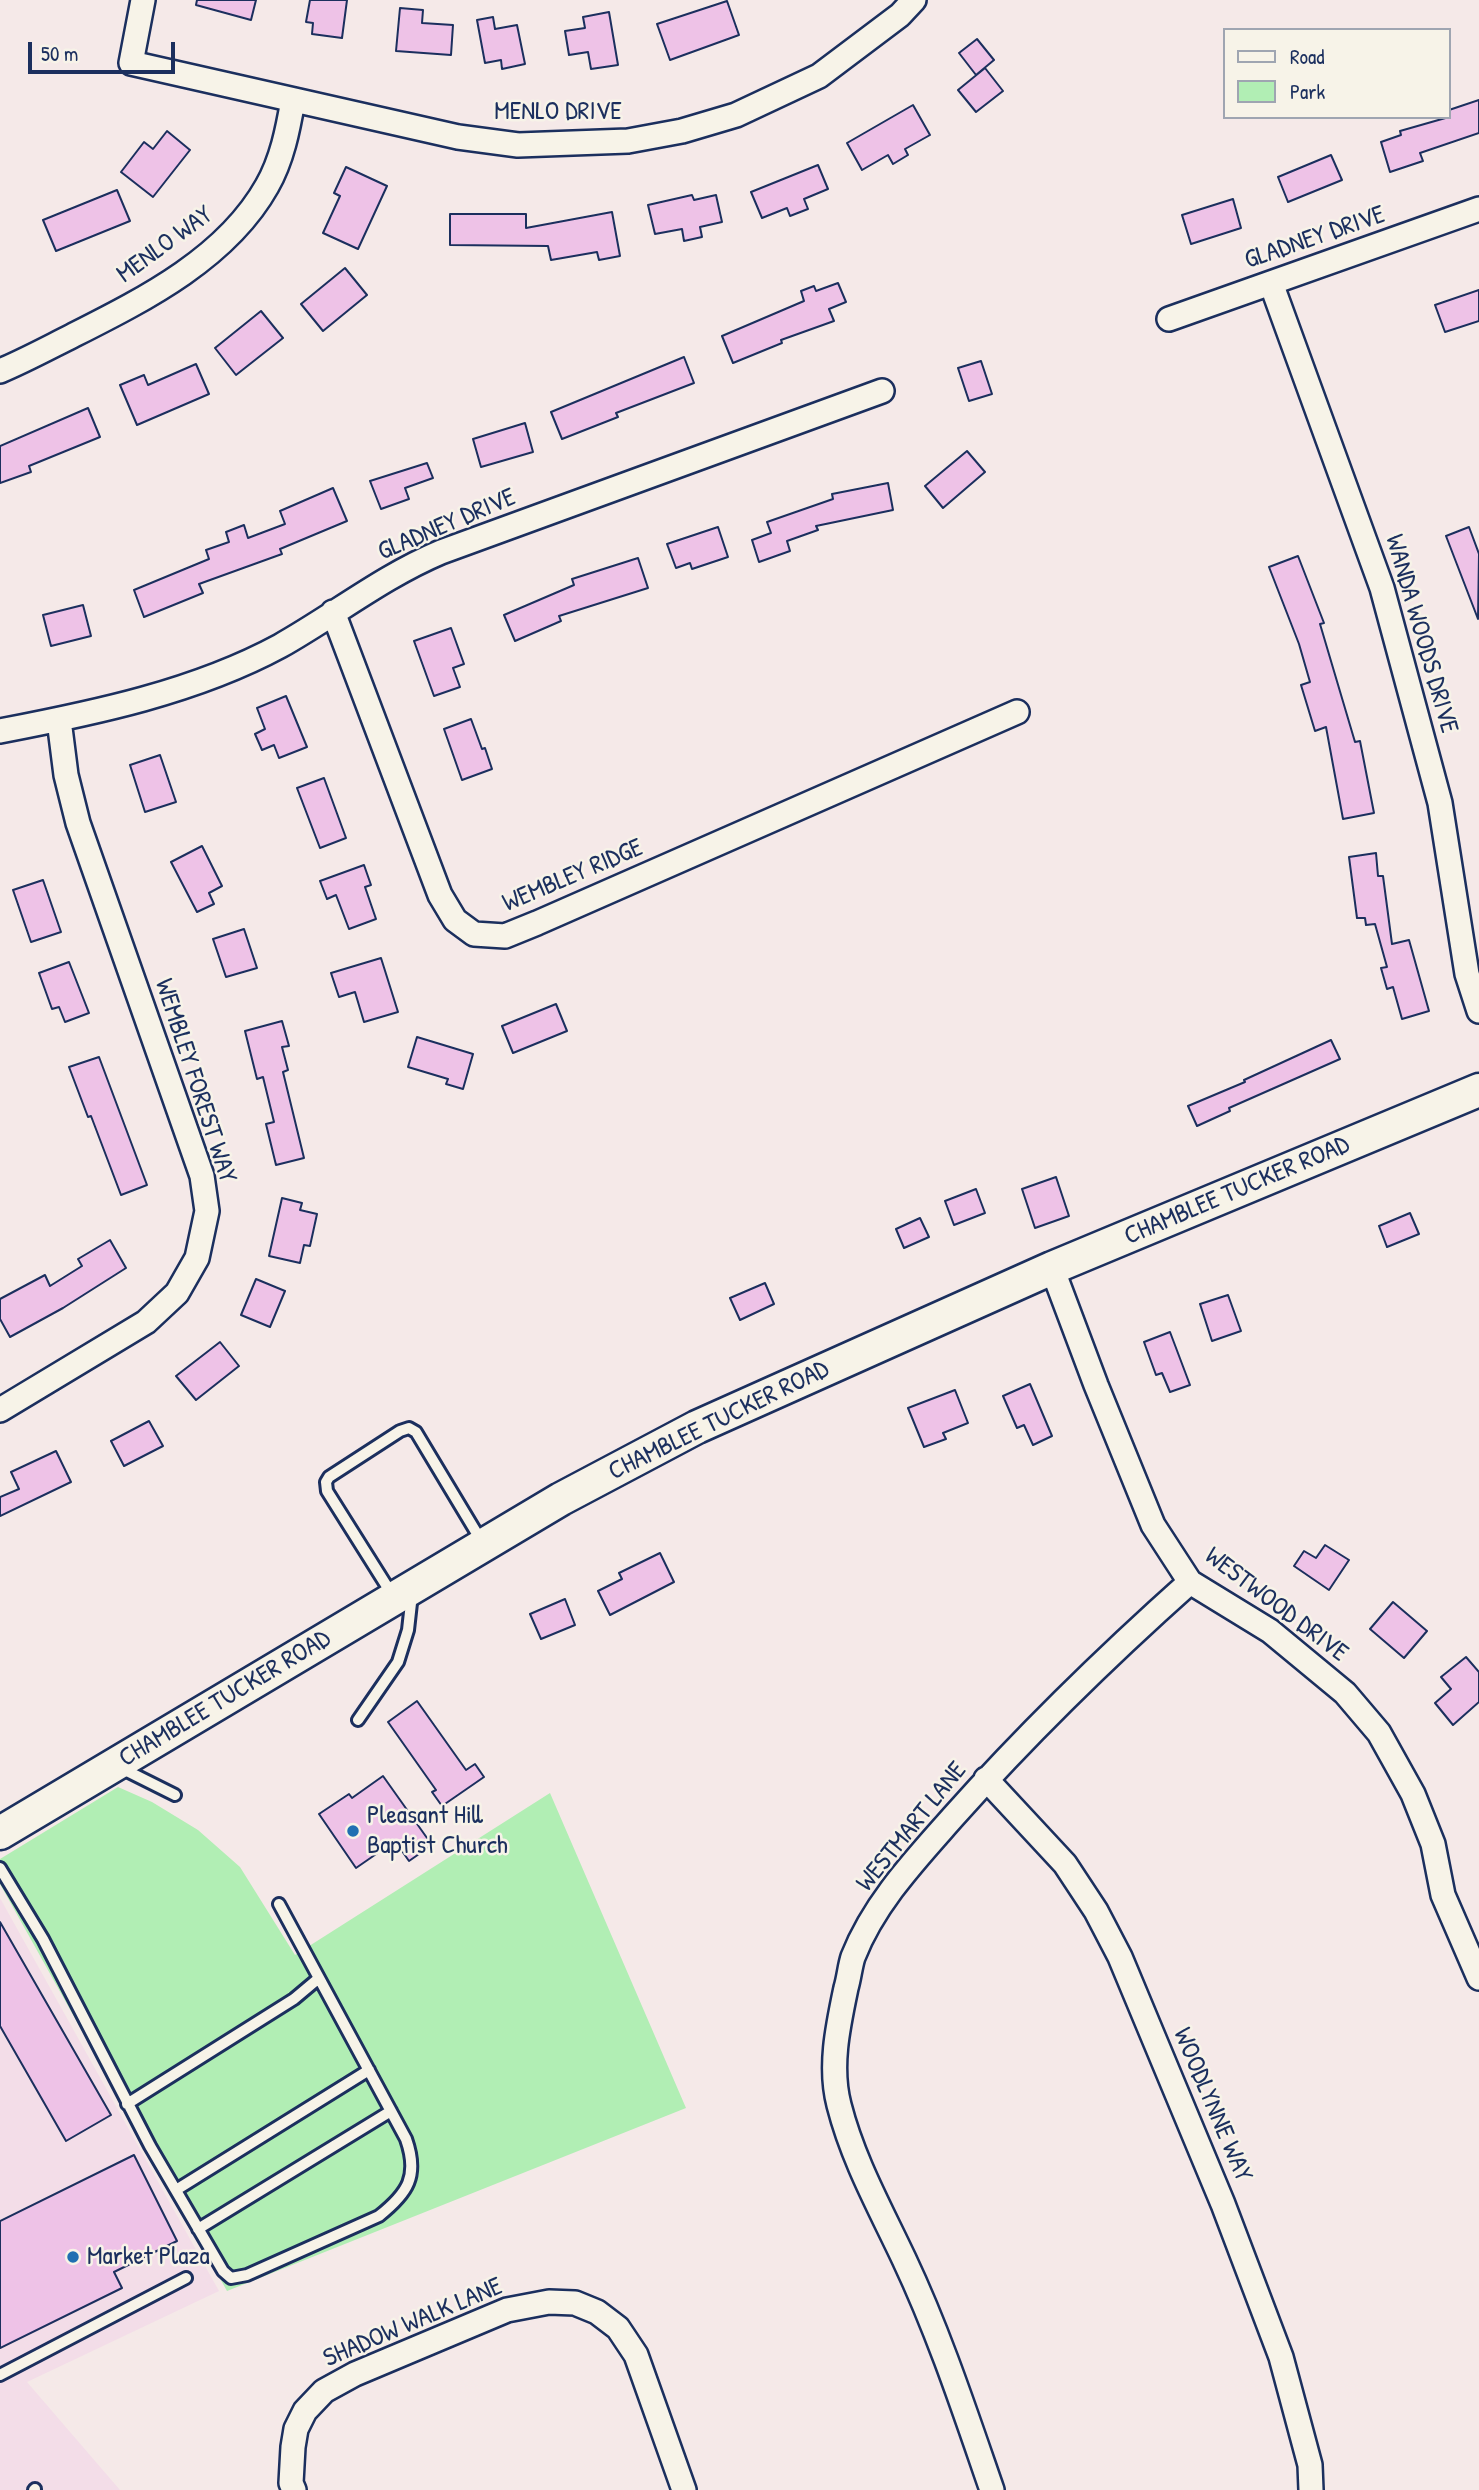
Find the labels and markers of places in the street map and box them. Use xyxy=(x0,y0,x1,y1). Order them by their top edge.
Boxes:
place label: Pleasant Hill Baptist Church xyxy=(367,1800,508,1862)
marker: Pleasant Hill Baptist Church xyxy=(345,1823,361,1839)
place label: Market Plaza xyxy=(87,2241,210,2273)
marker: Market Plaza xyxy=(65,2249,81,2265)

